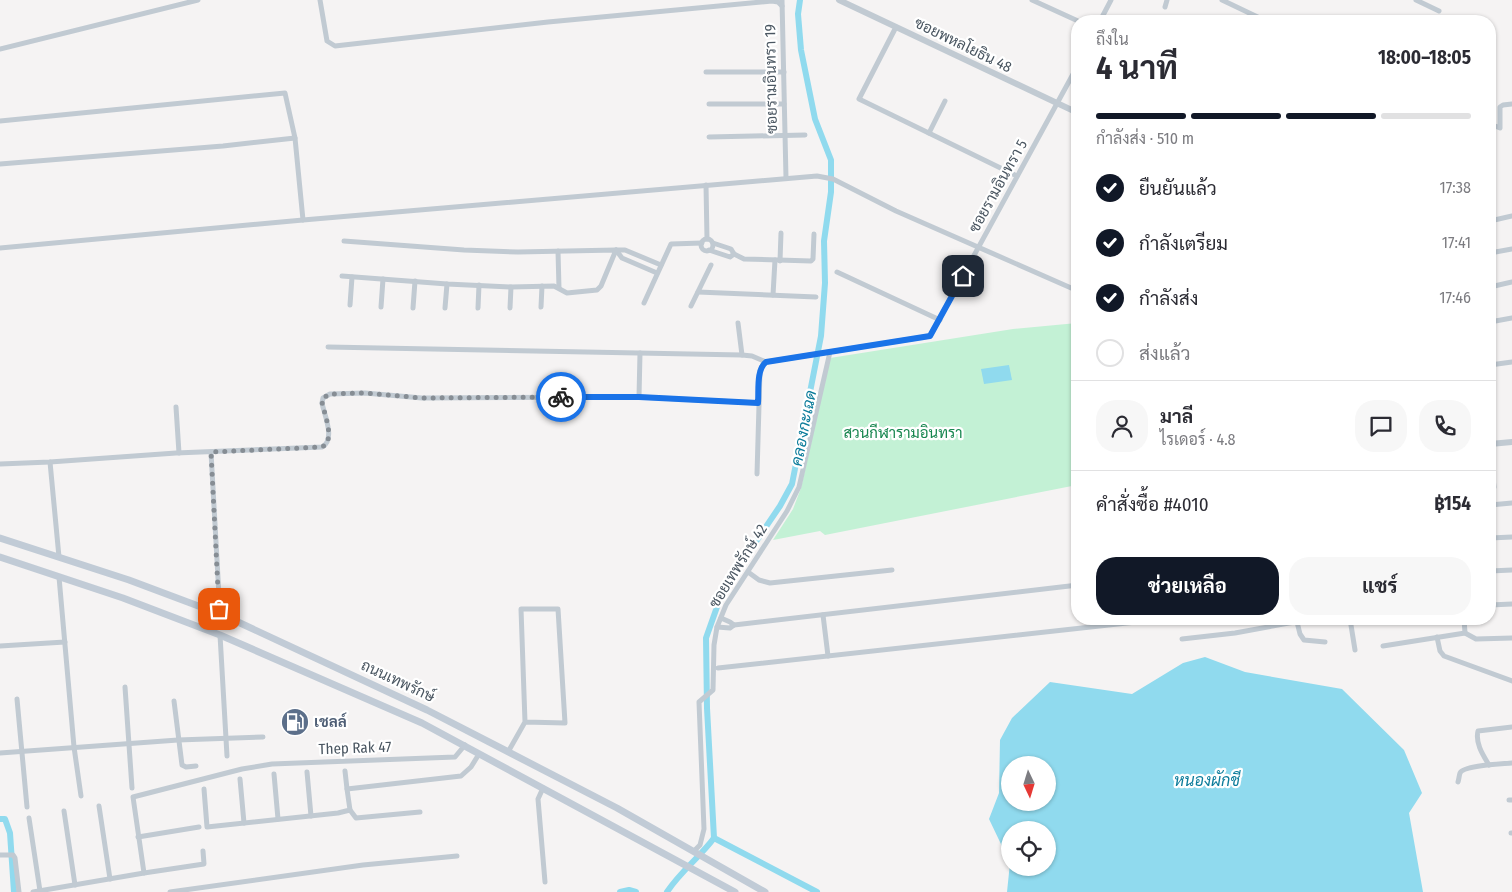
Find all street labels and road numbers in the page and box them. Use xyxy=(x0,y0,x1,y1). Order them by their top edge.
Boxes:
street label: ซอยพหลโยธิน 48 xyxy=(911,13,1015,76)
street label: ซอยรามอินทรา 19 xyxy=(761,24,781,134)
street label: ซอยรามอินทรา 5 xyxy=(965,136,1031,236)
street label: ซอยเทพรักษ์ 42 xyxy=(704,520,771,611)
street label: ถนนเทพรักษ์ xyxy=(358,655,439,706)
street label: Thep Rak 47 xyxy=(318,738,392,758)

